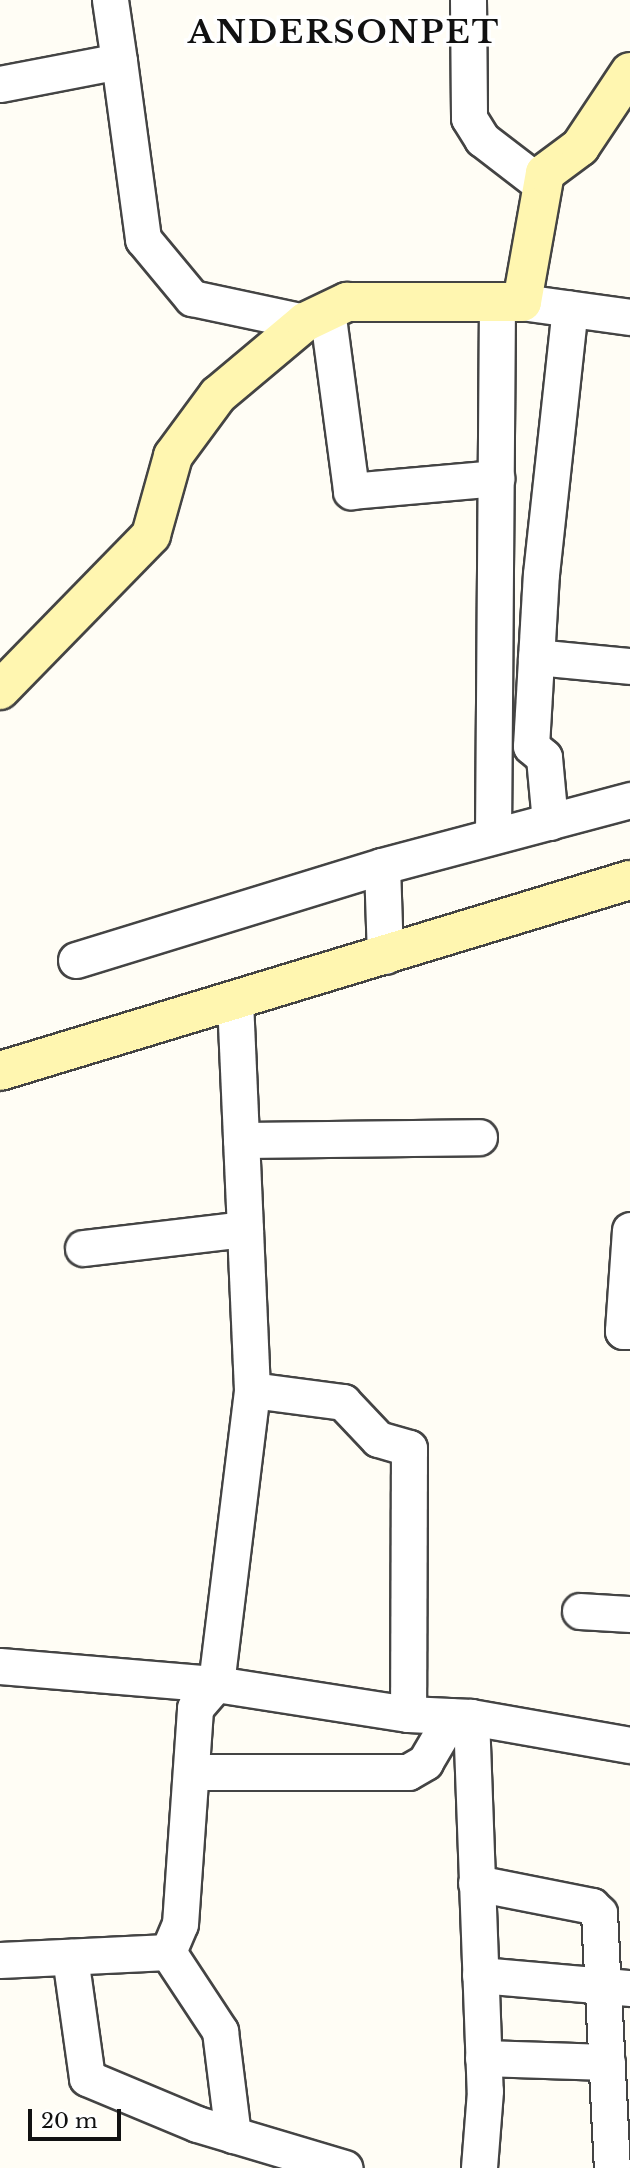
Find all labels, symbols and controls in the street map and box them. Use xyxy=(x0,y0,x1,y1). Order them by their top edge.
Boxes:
district label: ANDERSONPET xyxy=(189,13,499,51)
scale bar xyxy=(32,2094,124,2138)
text: 20 m xyxy=(41,2108,98,2134)

